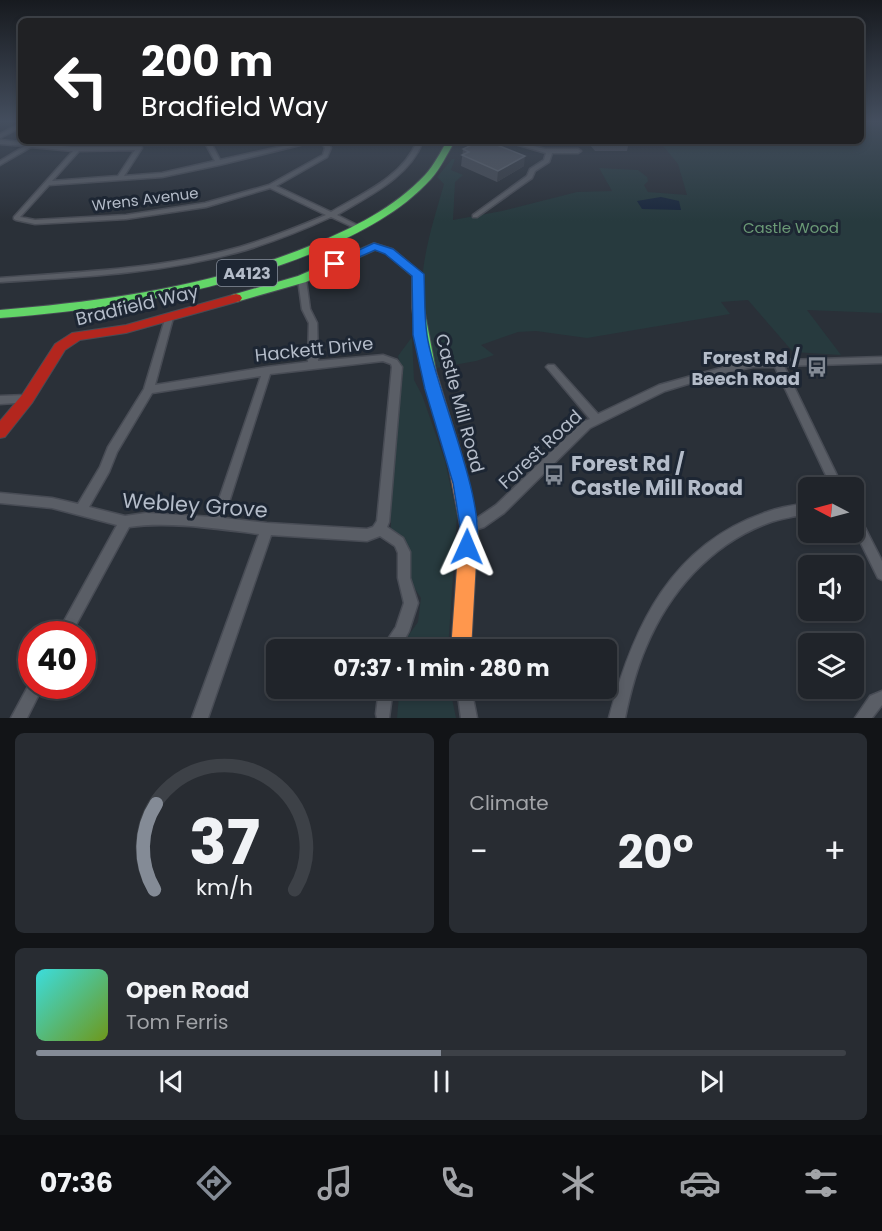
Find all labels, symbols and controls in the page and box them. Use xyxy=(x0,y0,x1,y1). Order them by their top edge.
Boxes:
text: 200 m xyxy=(141,32,273,91)
icon: left xyxy=(42,42,120,120)
text: Bradfield Way xyxy=(141,88,328,125)
street label: Wrens Avenue xyxy=(90,182,200,216)
park label: Castle Wood xyxy=(743,217,839,238)
pin xyxy=(309,238,360,289)
icon: arrive xyxy=(318,247,351,280)
road number: A4123 xyxy=(217,260,277,286)
street label: Bradfield Way xyxy=(73,279,201,331)
street label: Hackett Drive xyxy=(254,330,374,368)
street label: Castle Mill Road xyxy=(429,331,491,475)
place label: Forest Rd / Beech Road xyxy=(691,345,800,391)
bus stop icon: Forest Rd / Beech Road xyxy=(805,355,829,379)
street label: Forest Road xyxy=(493,404,587,494)
place label: Forest Rd / Castle Mill Road xyxy=(571,449,743,502)
bus stop icon: Forest Rd / Castle Mill Road xyxy=(542,463,566,487)
north arrow xyxy=(798,477,864,543)
map controls xyxy=(798,477,864,699)
street label: Webley Grove xyxy=(121,485,269,525)
position arrow xyxy=(435,515,499,579)
button: sound xyxy=(798,555,864,621)
speed limit sign: 40 xyxy=(18,621,96,699)
button: layers xyxy=(798,633,864,699)
text: 07:37 · 1 min · 280 m xyxy=(334,653,549,684)
text: Climate xyxy=(470,789,549,817)
text: 37 xyxy=(189,798,260,886)
text: 20° xyxy=(618,821,694,884)
text: − xyxy=(470,828,488,875)
text: + xyxy=(823,828,846,875)
text: km/h xyxy=(196,872,253,903)
text: Open Road xyxy=(126,975,250,1006)
text: Tom Ferris xyxy=(126,1008,228,1036)
icon: previous xyxy=(155,1065,188,1098)
icon: pause xyxy=(425,1065,458,1098)
icon: next xyxy=(695,1065,728,1098)
icon: directions xyxy=(193,1162,235,1204)
icon: music xyxy=(314,1162,356,1204)
icon: phone xyxy=(436,1162,478,1204)
icon: climate xyxy=(557,1162,599,1204)
icon: car xyxy=(679,1162,721,1204)
icon: filters xyxy=(800,1162,842,1204)
text: 07:36 xyxy=(40,1164,113,1201)

